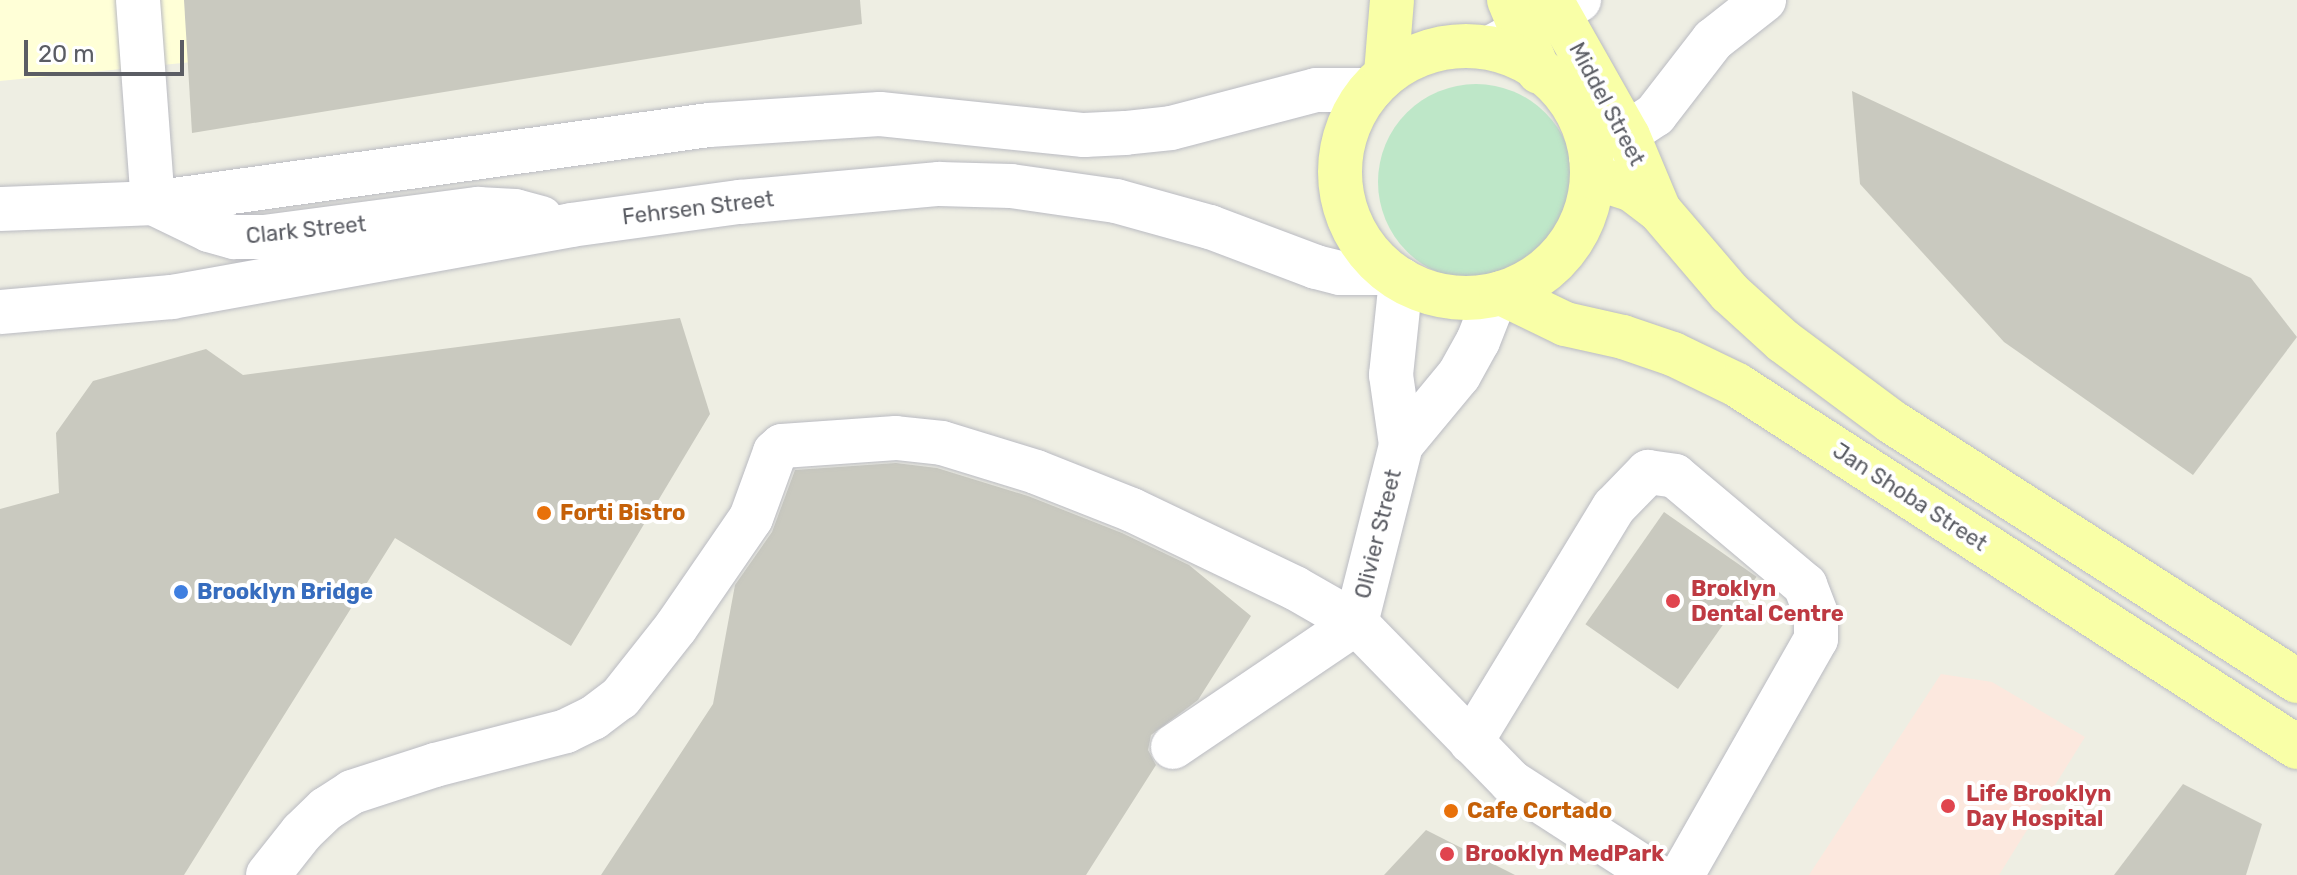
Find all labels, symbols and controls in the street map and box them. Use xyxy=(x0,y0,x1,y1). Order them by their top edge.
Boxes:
scale bar xyxy=(28,24,188,74)
street label: Middel Street xyxy=(1564,38,1650,170)
text: 20 m xyxy=(38,40,95,68)
street label: Fehrsen Street xyxy=(621,186,775,230)
street label: Clark Street xyxy=(245,211,367,249)
street label: Jan Shoba Street xyxy=(1828,437,1992,557)
street label: Olivier Street xyxy=(1349,466,1407,602)
place label: Forti Bistro xyxy=(560,500,686,526)
marker: Forti Bistro xyxy=(535,504,553,522)
place label: Broklyn Dental Centre xyxy=(1691,575,1844,626)
place label: Brooklyn Bridge xyxy=(197,579,373,605)
marker: Brooklyn Bridge xyxy=(172,583,190,601)
marker: Broklyn Dental Centre xyxy=(1662,590,1684,612)
place label: Life Brooklyn Day Hospital xyxy=(1966,780,2111,832)
marker: Life Brooklyn Day Hospital xyxy=(1937,795,1959,817)
place label: Cafe Cortado xyxy=(1467,798,1612,824)
marker: Cafe Cortado xyxy=(1442,802,1460,820)
place label: Brooklyn MedPark xyxy=(1465,841,1664,867)
marker: Brooklyn MedPark xyxy=(1436,843,1458,865)

